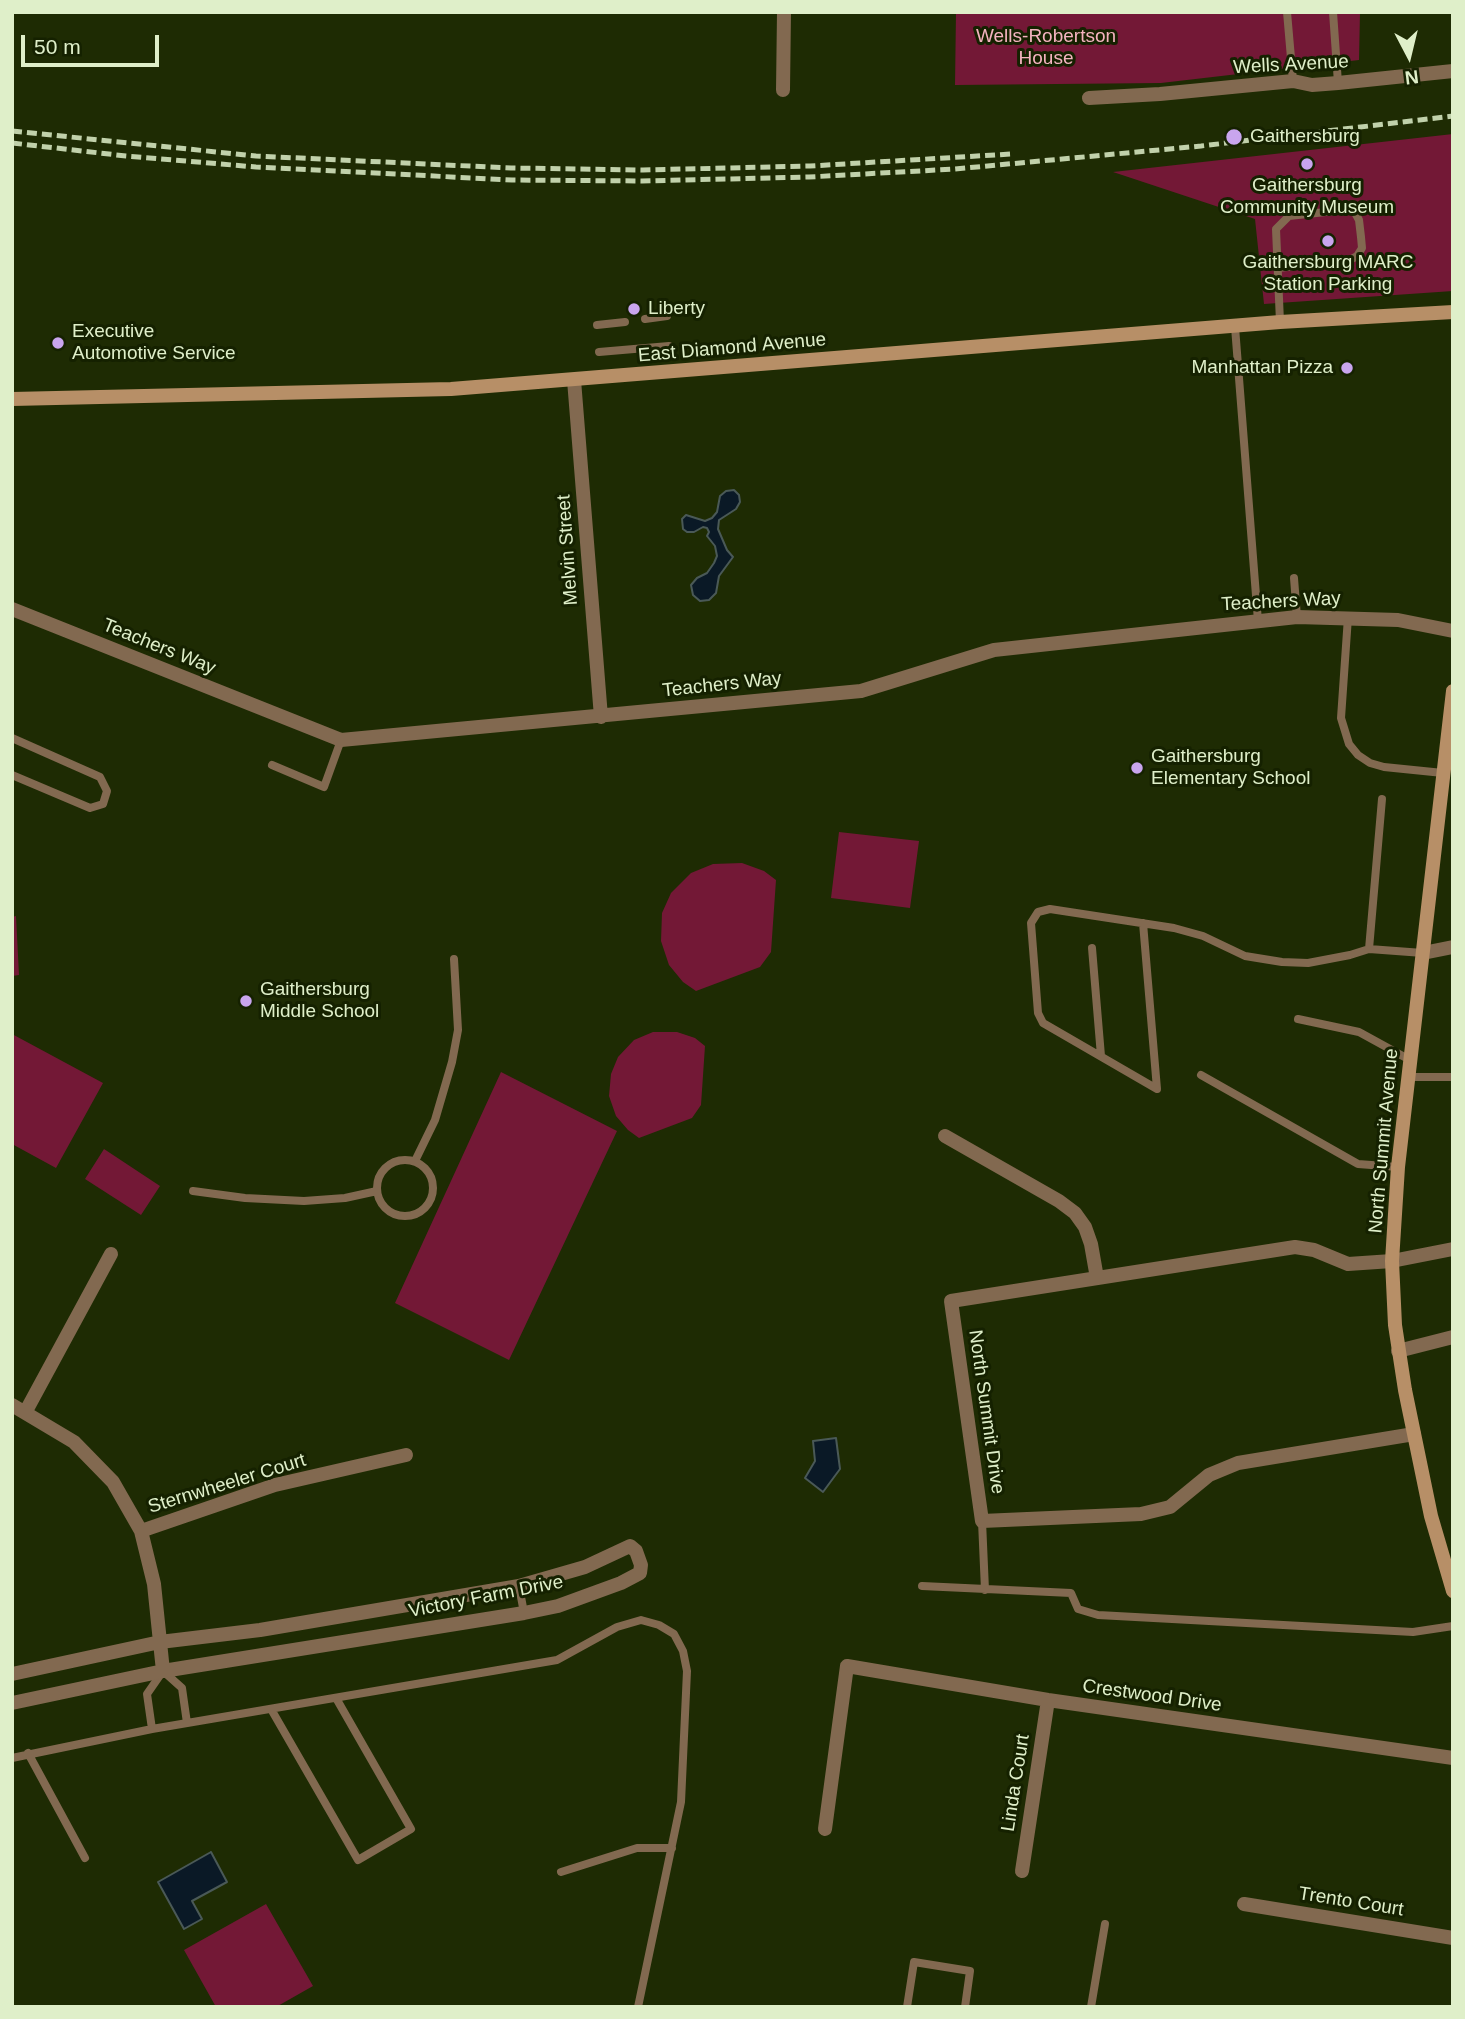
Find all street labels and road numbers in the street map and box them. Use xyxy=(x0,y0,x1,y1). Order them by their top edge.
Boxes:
street label: Wells Avenue xyxy=(1233,51,1349,79)
street label: East Diamond Avenue xyxy=(637,328,827,368)
street label: Melvin Street xyxy=(553,494,583,606)
street label: Teachers Way xyxy=(1221,587,1341,617)
street label: Teachers Way xyxy=(99,614,219,680)
street label: Teachers Way xyxy=(661,667,783,703)
street label: North Summit Avenue xyxy=(1365,1048,1403,1234)
street label: North Summit Drive xyxy=(963,1328,1009,1496)
street label: Sternwheeler Court xyxy=(145,1449,309,1519)
street label: Victory Farm Drive xyxy=(407,1571,565,1623)
street label: Crestwood Drive xyxy=(1081,1675,1223,1717)
street label: Linda Court xyxy=(997,1733,1035,1833)
street label: Trento Court xyxy=(1297,1882,1405,1922)

